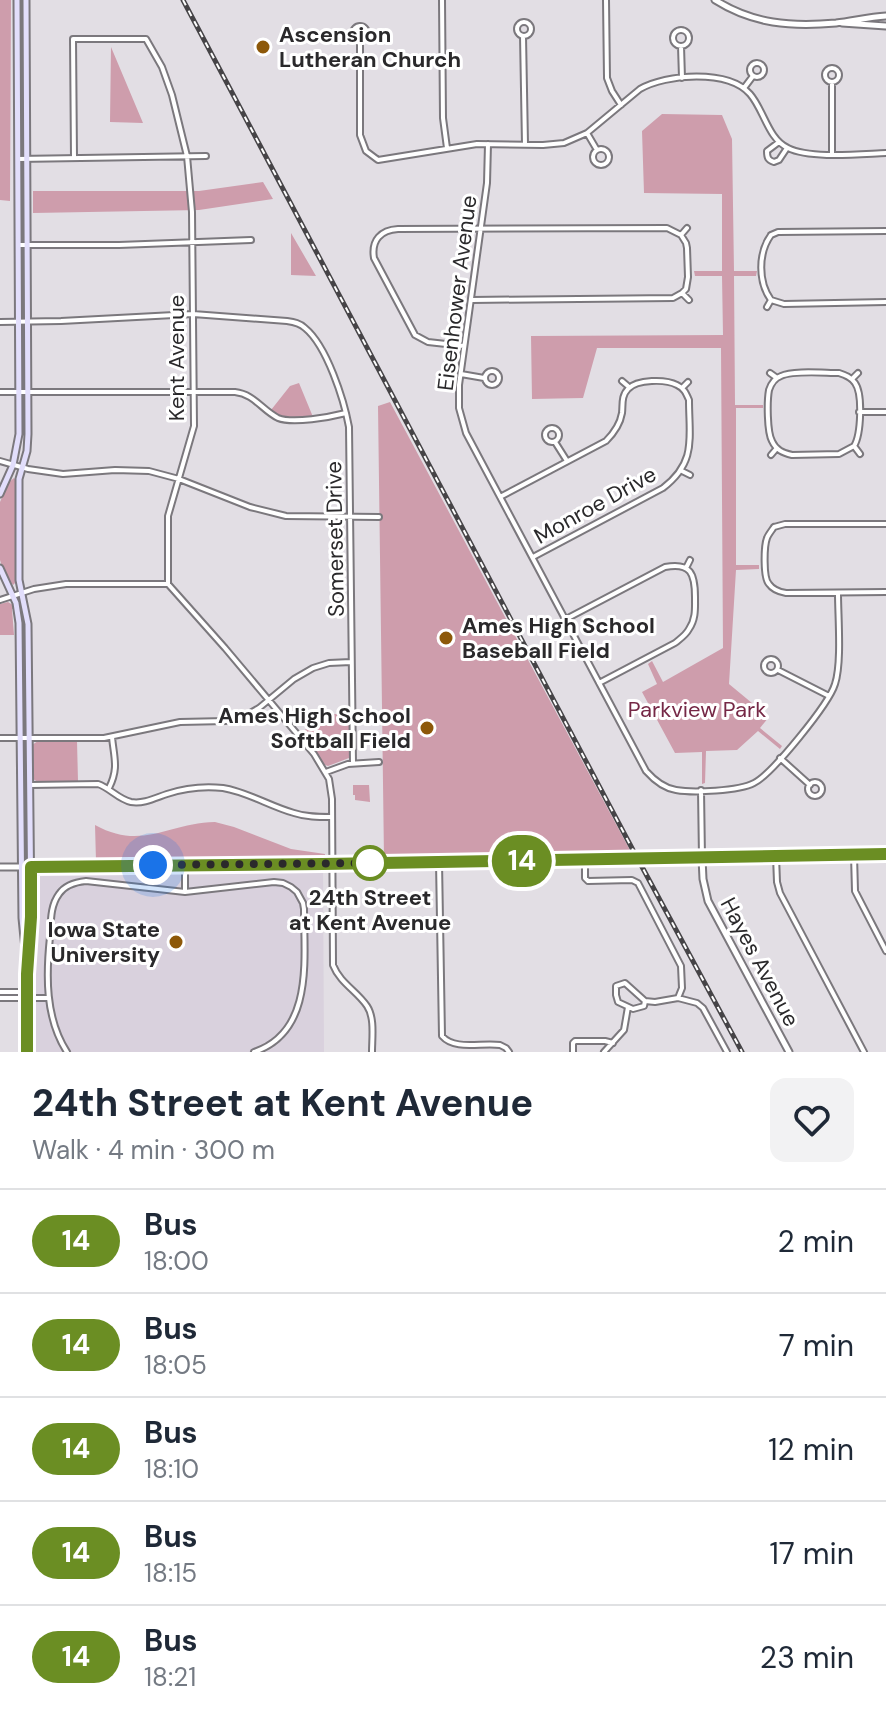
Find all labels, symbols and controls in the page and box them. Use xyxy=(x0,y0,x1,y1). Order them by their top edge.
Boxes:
place label: Ascension Lutheran Church xyxy=(279,20,461,74)
marker: Ascension Lutheran Church xyxy=(254,38,272,56)
street label: Eisenhower Avenue xyxy=(431,194,483,392)
street label: Kent Avenue xyxy=(162,295,191,421)
street label: Monroe Drive xyxy=(529,459,661,551)
street label: Somerset Drive xyxy=(319,461,351,617)
place label: Ames High School Baseball Field xyxy=(462,611,655,665)
marker: Ames High School Baseball Field xyxy=(437,629,455,647)
park label: Parkview Park xyxy=(628,695,766,724)
place label: Ames High School Softball Field xyxy=(218,701,411,755)
marker: Ames High School Softball Field xyxy=(418,719,436,737)
line badge: 14 xyxy=(486,835,558,887)
text: 14 xyxy=(508,842,536,879)
your location xyxy=(133,845,173,885)
marker: 24th Street at Kent Avenue xyxy=(353,846,387,880)
place label: 24th Street at Kent Avenue xyxy=(289,883,451,937)
street label: Hayes Avenue xyxy=(714,893,806,1031)
place label: Iowa State University xyxy=(47,915,160,969)
marker: Iowa State University xyxy=(167,933,185,951)
text: 24th Street at Kent Avenue xyxy=(32,1078,533,1128)
button: heart xyxy=(770,1078,854,1162)
text: Walk · 4 min · 300 m xyxy=(32,1133,275,1167)
text: Bus xyxy=(144,1205,198,1244)
text: 14 xyxy=(62,1222,90,1259)
text: 2 min xyxy=(778,1222,854,1261)
text: 18:00 xyxy=(144,1244,209,1278)
text: Bus xyxy=(144,1309,198,1348)
text: 14 xyxy=(62,1326,90,1363)
text: 7 min xyxy=(779,1326,854,1365)
text: 18:05 xyxy=(144,1348,207,1382)
text: Bus xyxy=(144,1413,198,1452)
text: 14 xyxy=(62,1430,90,1467)
text: 12 min xyxy=(768,1430,854,1469)
text: 18:10 xyxy=(144,1452,199,1486)
text: Bus xyxy=(144,1517,198,1556)
text: 14 xyxy=(62,1534,90,1571)
text: 17 min xyxy=(769,1534,854,1573)
text: 18:15 xyxy=(144,1556,197,1590)
text: Bus xyxy=(144,1621,198,1660)
text: 14 xyxy=(62,1638,90,1675)
text: 23 min xyxy=(760,1638,854,1677)
text: 18:21 xyxy=(144,1660,196,1694)

